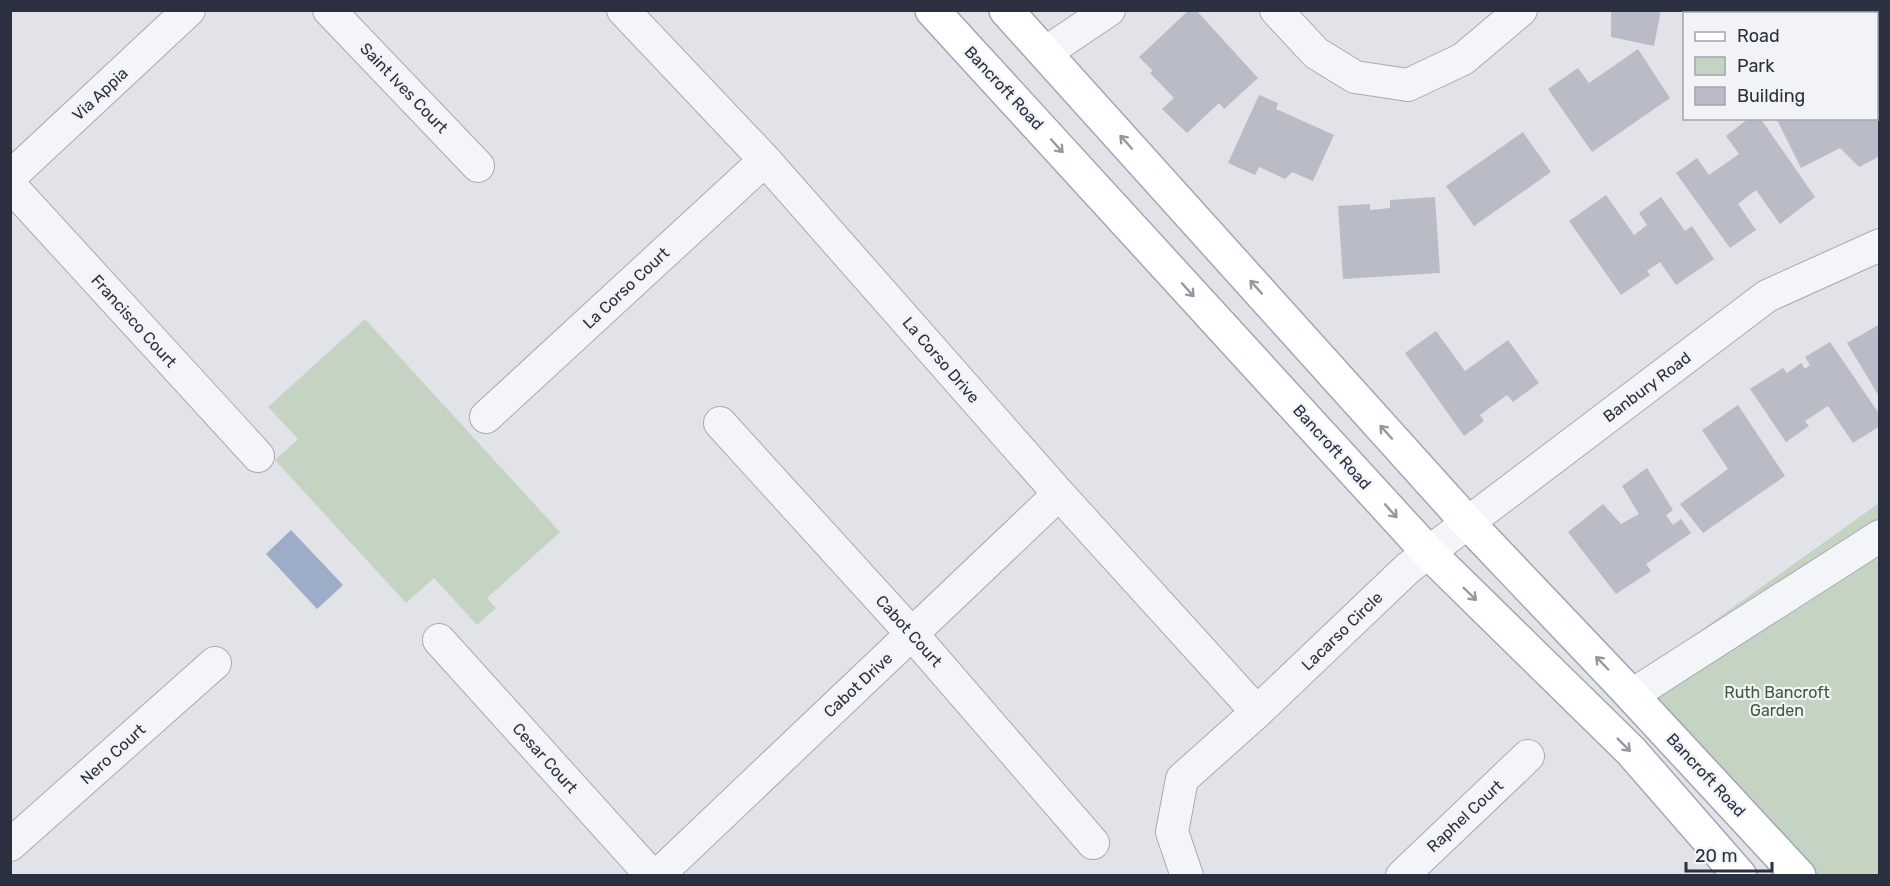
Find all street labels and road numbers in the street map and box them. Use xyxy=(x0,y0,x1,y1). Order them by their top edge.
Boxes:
street label: Saint Ives Court xyxy=(356,39,452,137)
street label: Bancroft Road xyxy=(960,42,1048,134)
street label: Via Appia xyxy=(68,63,132,125)
street label: La Corso Court xyxy=(579,243,673,333)
street label: Francisco Court xyxy=(87,271,181,371)
street label: La Corso Drive xyxy=(899,313,983,407)
street label: Banbury Road xyxy=(1599,348,1695,426)
street label: Bancroft Road xyxy=(1289,401,1375,493)
street label: Lacarso Circle xyxy=(1298,588,1386,674)
street label: Cabot Court xyxy=(872,591,946,671)
street label: Cabot Drive xyxy=(820,648,896,722)
street label: Cesar Court xyxy=(508,719,582,797)
street label: Nero Court xyxy=(77,720,149,788)
street label: Bancroft Road xyxy=(1662,729,1750,821)
street label: Raphel Court xyxy=(1423,776,1507,856)

